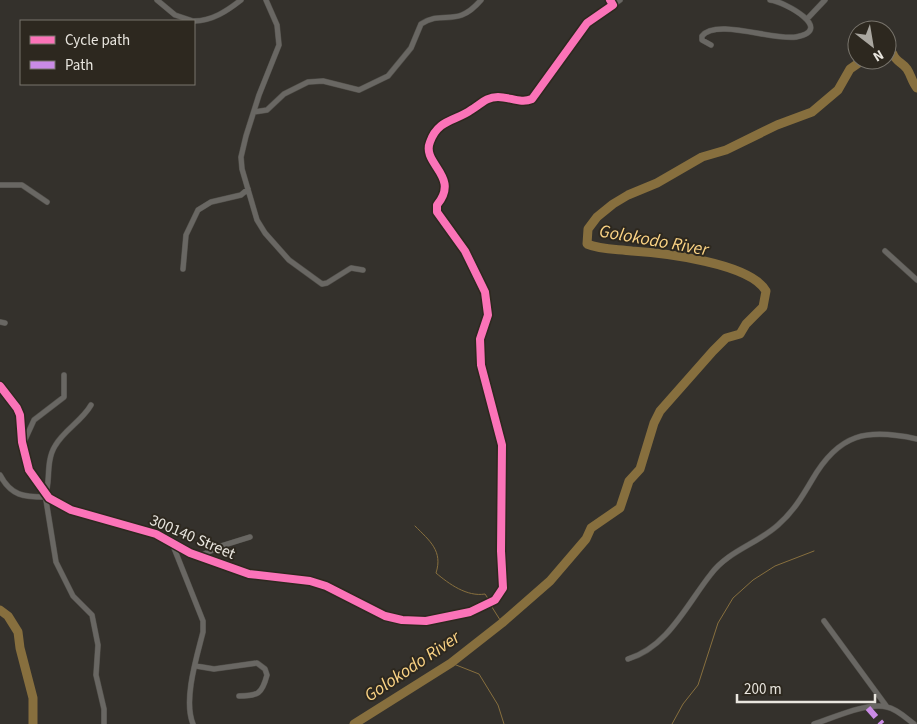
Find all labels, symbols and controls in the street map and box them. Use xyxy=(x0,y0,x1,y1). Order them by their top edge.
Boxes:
legend xyxy=(20,20,195,85)
north arrow xyxy=(847,20,897,70)
text: Cycle path xyxy=(65,30,130,51)
text: N xyxy=(869,44,887,66)
text: Path xyxy=(65,55,93,76)
water label: Golokodo River xyxy=(597,219,711,263)
street label: 300140 Street xyxy=(146,509,239,565)
water label: Golokodo River xyxy=(359,625,466,708)
scale bar xyxy=(737,672,874,704)
text: 200 m xyxy=(744,679,782,700)

